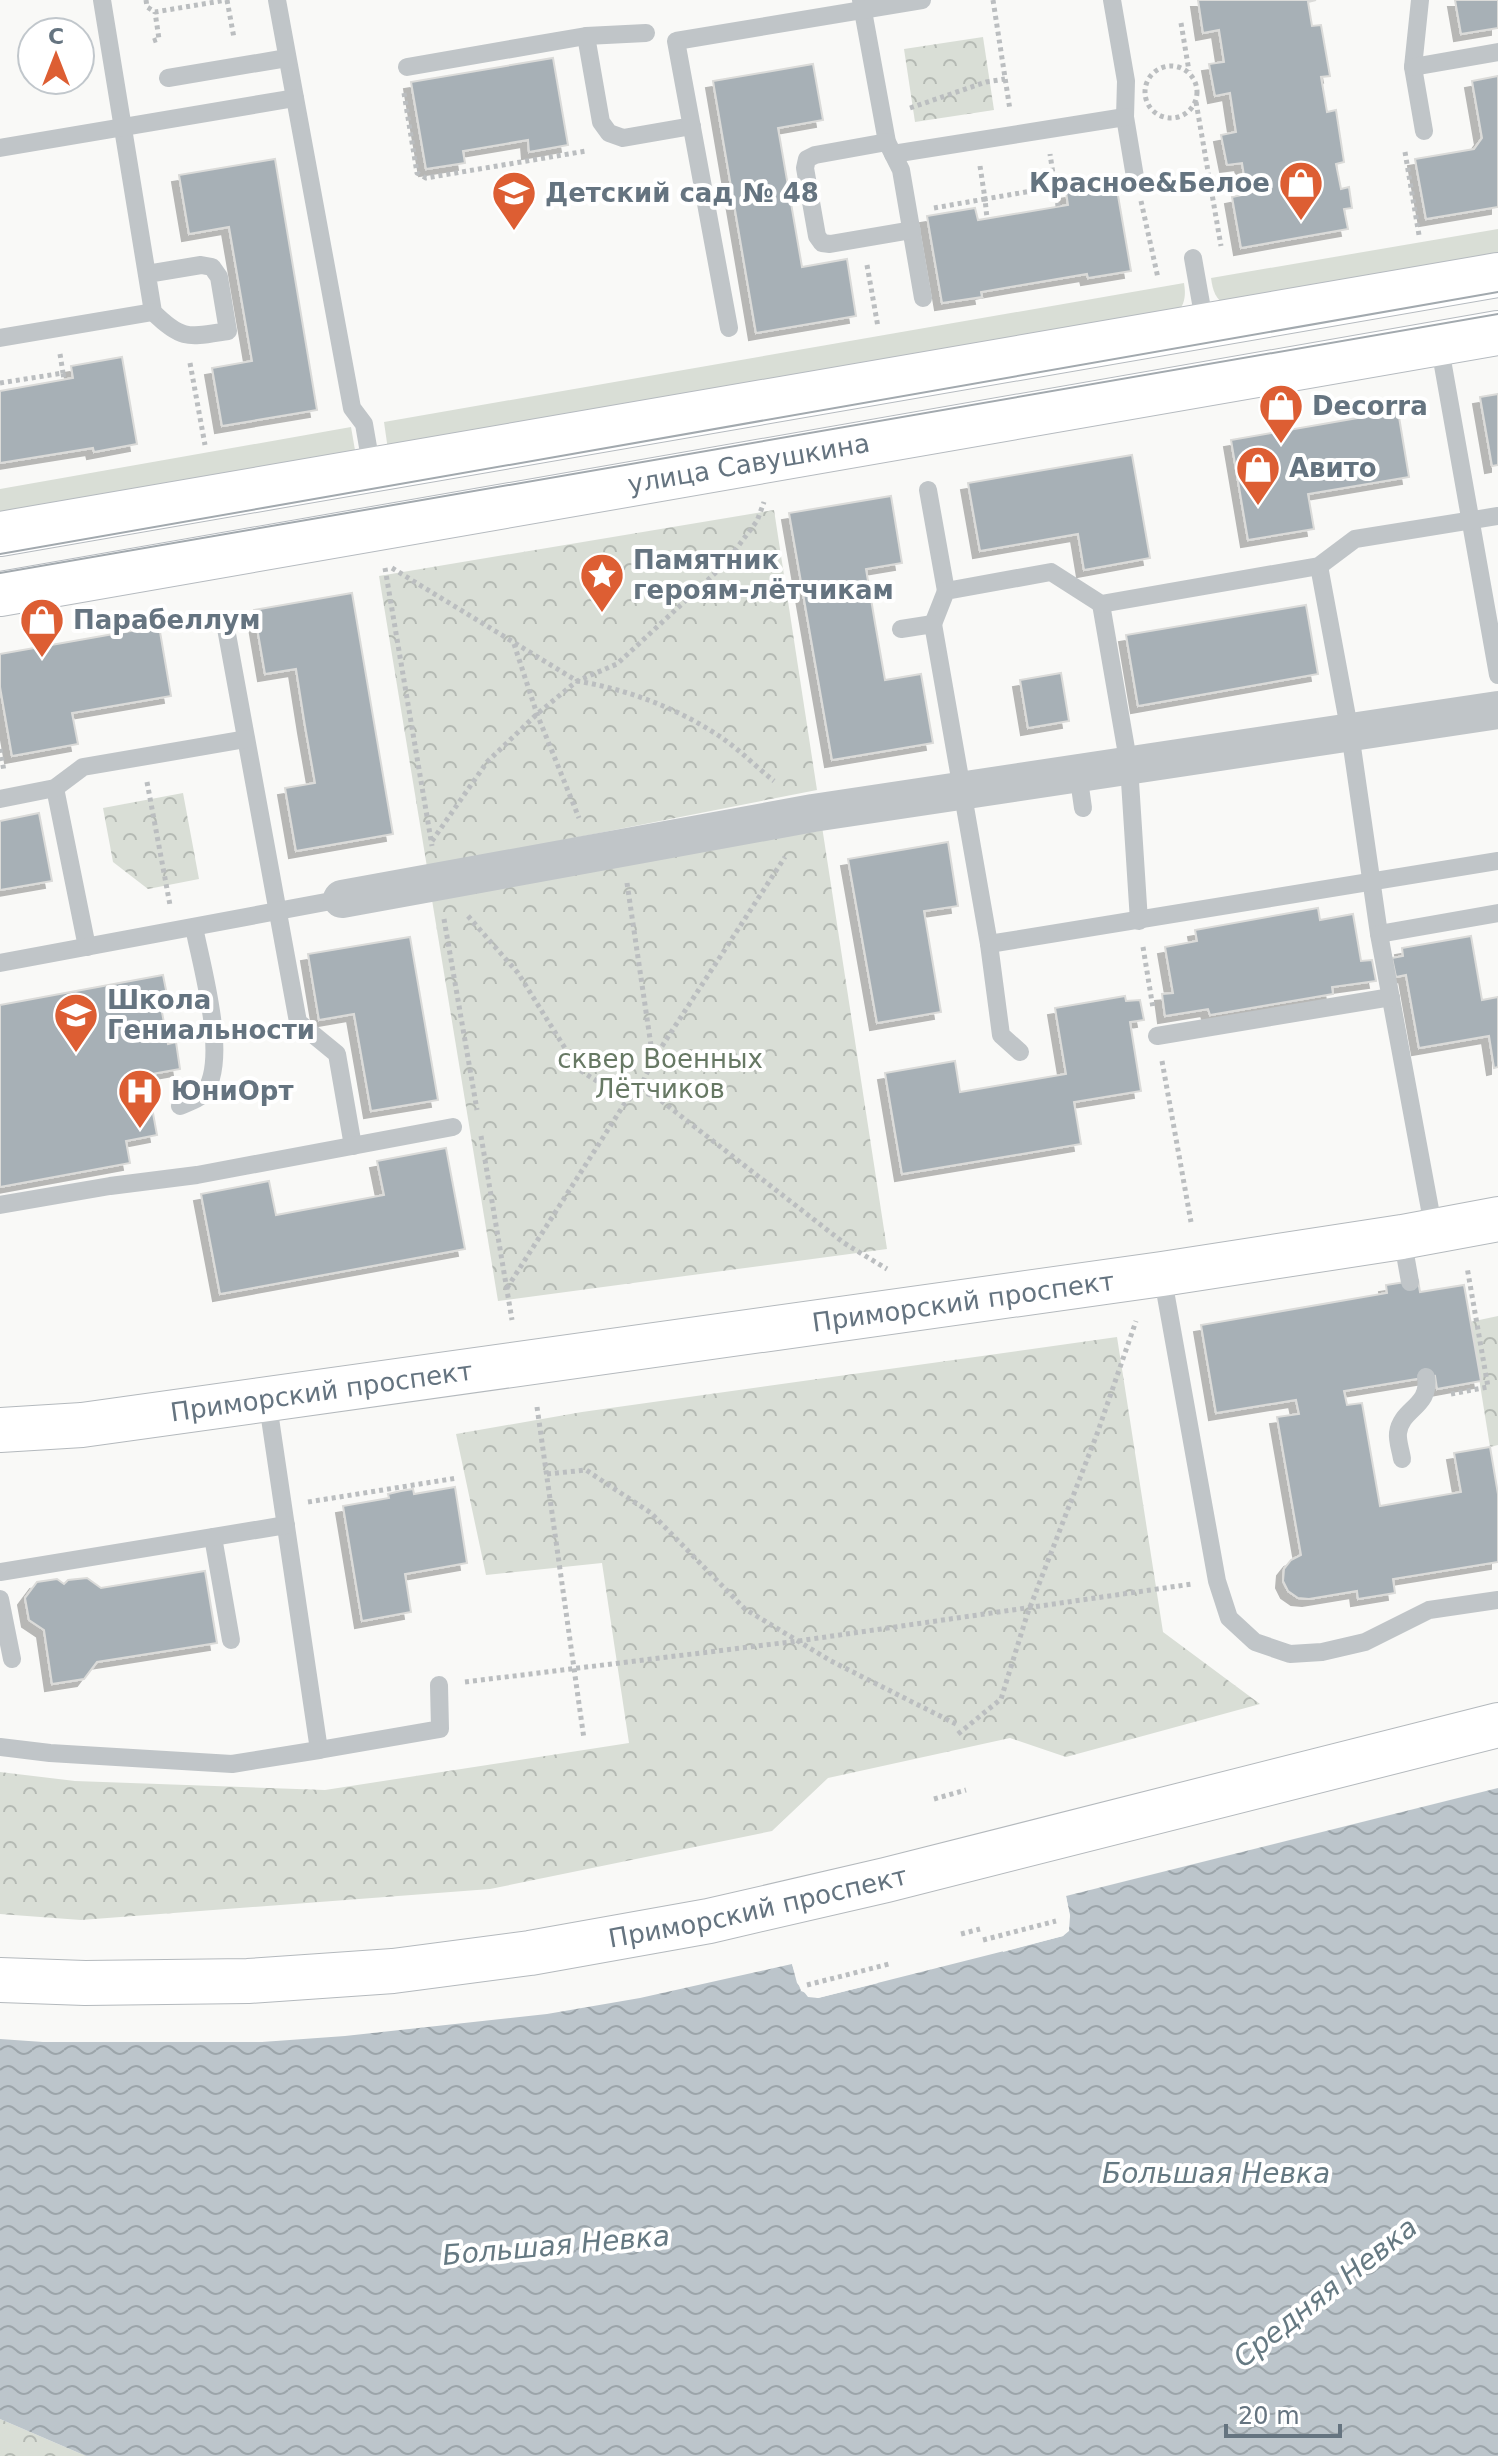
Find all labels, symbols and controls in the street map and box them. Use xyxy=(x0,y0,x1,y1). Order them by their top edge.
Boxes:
north arrow xyxy=(16,16,96,96)
text: С xyxy=(48,24,64,49)
shop icon: Красное&Белое xyxy=(1277,159,1325,222)
place label: Красное&Белое xyxy=(1029,168,1270,198)
school or university icon: Детский сад № 48 xyxy=(490,169,538,232)
place label: Детский сад № 48 xyxy=(545,178,819,208)
shop icon: Decorra xyxy=(1257,382,1305,445)
place label: Decorra xyxy=(1312,391,1428,421)
street label: улица Савушкина xyxy=(625,428,872,499)
shop icon: Авито xyxy=(1234,444,1282,507)
place label: Авито xyxy=(1289,453,1377,483)
place label: Памятник героям-лётчикам xyxy=(633,545,894,605)
place icon: Памятник героям-лётчикам xyxy=(578,551,626,614)
shop icon: Парабеллум xyxy=(18,596,66,659)
place label: Парабеллум xyxy=(73,605,261,635)
place label: Школа Гениальности xyxy=(107,985,315,1045)
school or university icon: Школа Гениальности xyxy=(52,991,100,1054)
park label: сквер Военных Лётчиков xyxy=(557,1044,763,1104)
hospital icon: ЮниОрт xyxy=(116,1067,164,1130)
place label: ЮниОрт xyxy=(171,1076,293,1106)
street label: Приморский проспект xyxy=(810,1266,1116,1338)
street label: Приморский проспект xyxy=(169,1356,475,1427)
street label: Приморский проспект xyxy=(606,1860,910,1954)
water label: Большая Невка xyxy=(1102,2157,1330,2190)
water label: Средняя Невка xyxy=(1227,2211,1424,2374)
water label: Большая Невка xyxy=(441,2219,671,2272)
scale bar xyxy=(1226,2388,1340,2438)
text: 20 m xyxy=(1238,2402,1300,2430)

